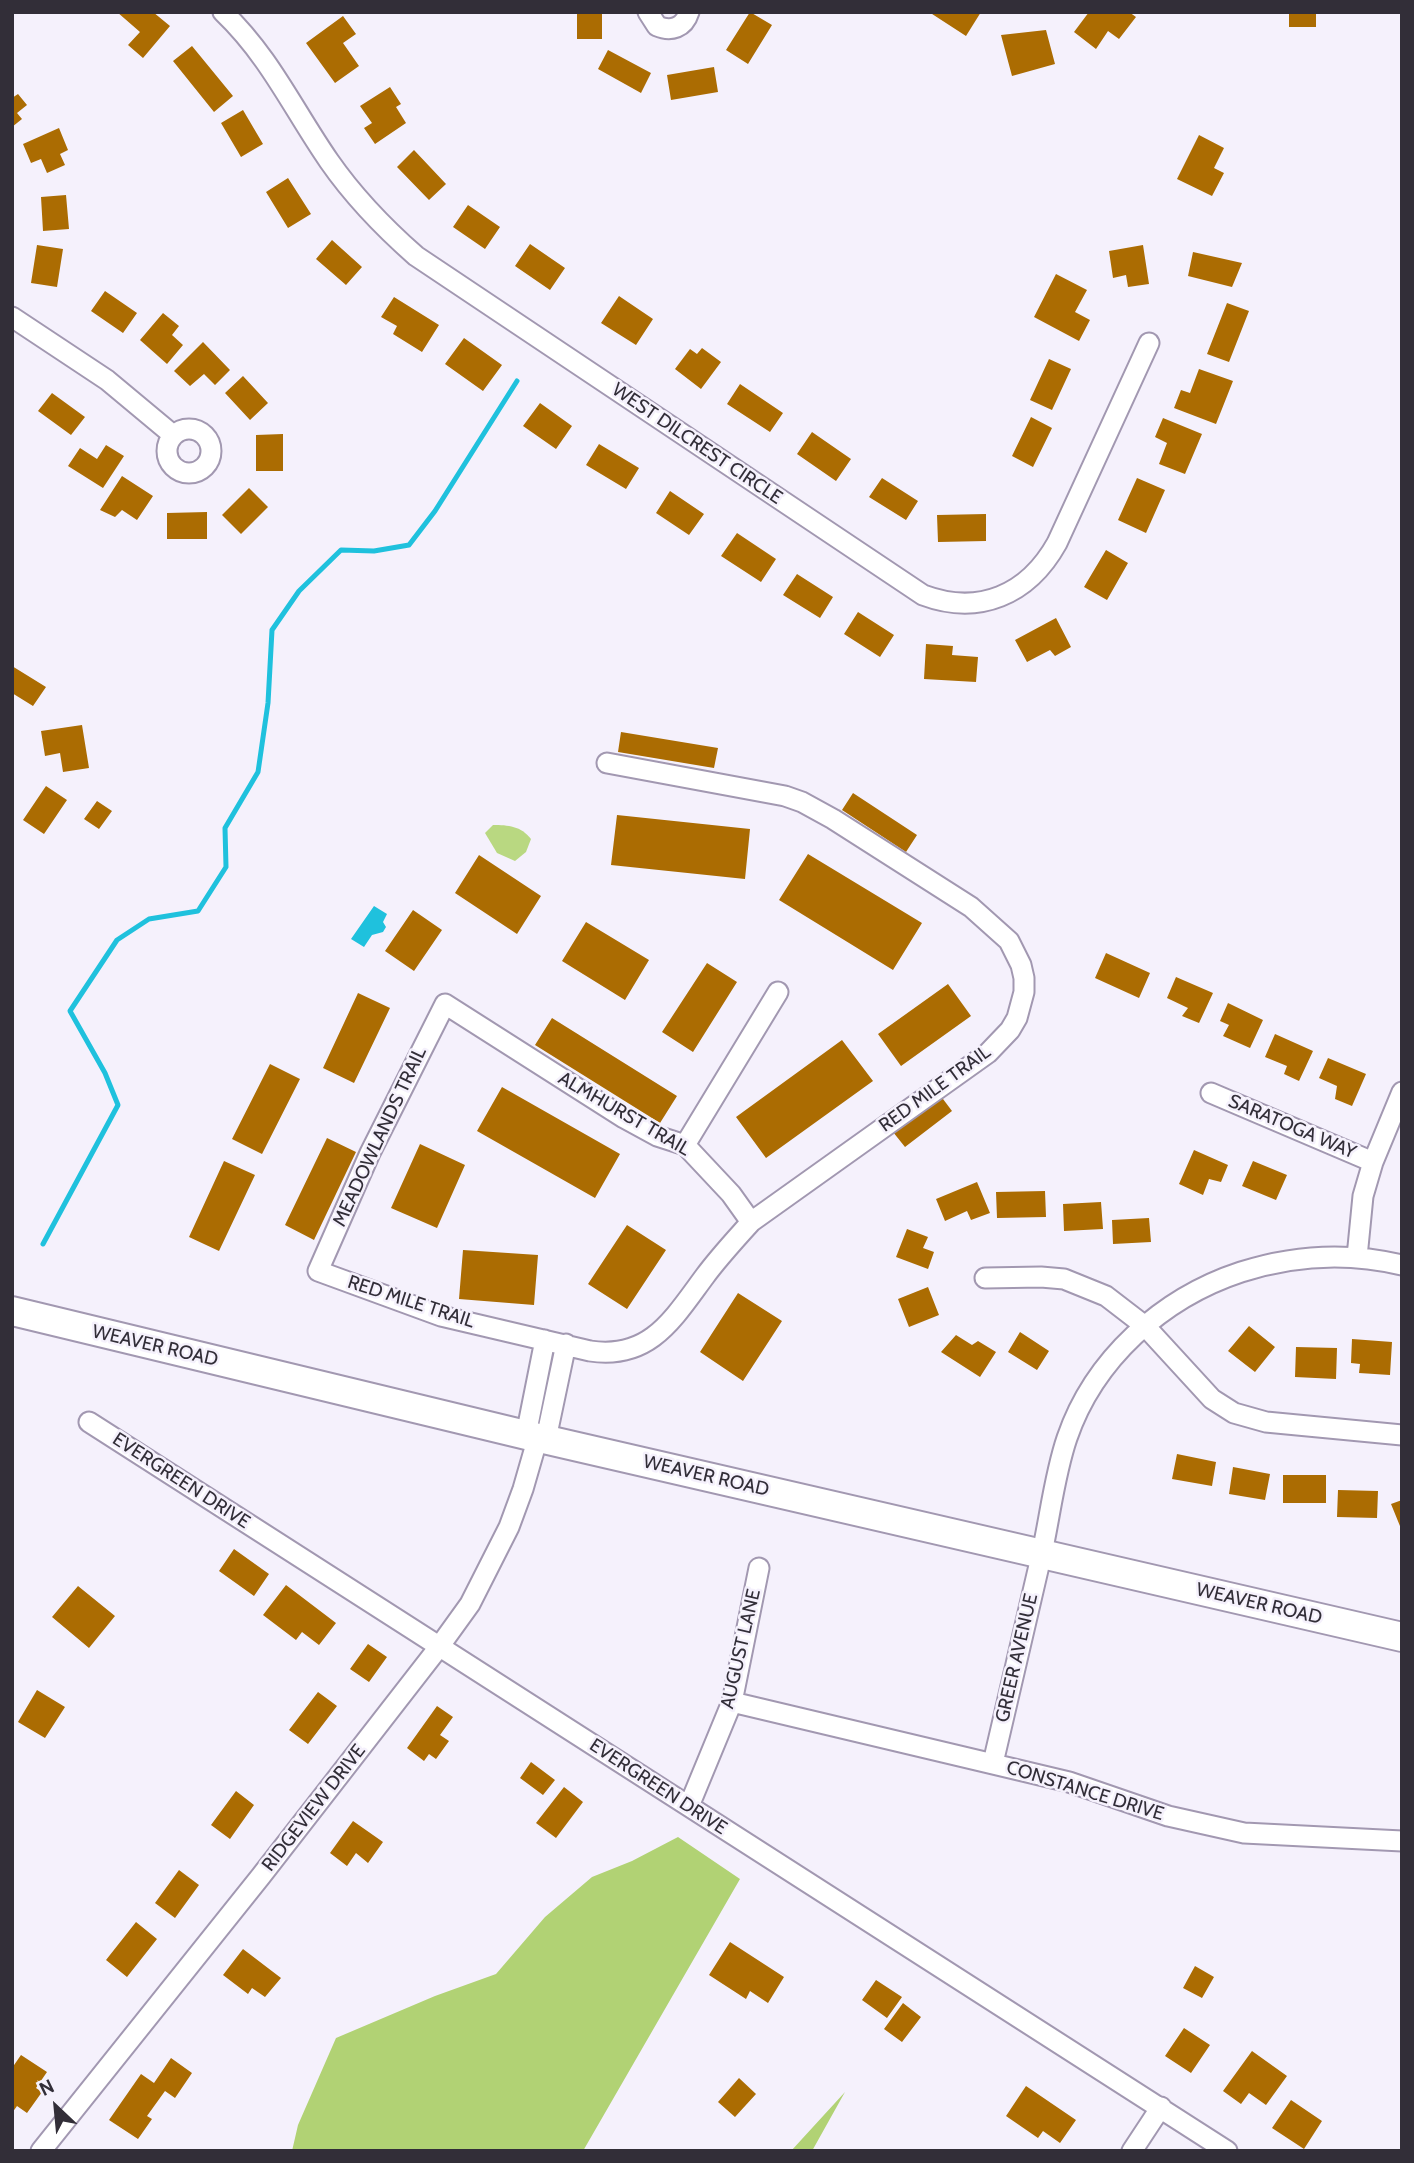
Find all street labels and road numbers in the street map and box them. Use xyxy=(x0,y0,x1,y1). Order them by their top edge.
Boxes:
street label: WEST DILCREST CIRCLE xyxy=(607,378,787,510)
street label: RED MILE TRAIL xyxy=(875,1041,995,1137)
street label: MEADOWLANDS TRAIL xyxy=(328,1044,432,1230)
street label: ALMHURST TRAIL xyxy=(554,1067,694,1161)
street label: SARATOGA WAY xyxy=(1225,1090,1359,1164)
street label: RED MILE TRAIL xyxy=(345,1271,477,1333)
street label: WEAVER ROAD xyxy=(90,1320,220,1372)
street label: EVERGREEN DRIVE xyxy=(108,1428,254,1534)
street label: WEAVER ROAD xyxy=(641,1450,771,1502)
street label: WEAVER ROAD xyxy=(1194,1578,1324,1630)
street label: AUGUST LANE xyxy=(716,1587,766,1711)
street label: GREER AVENUE xyxy=(991,1591,1043,1725)
street label: EVERGREEN DRIVE xyxy=(585,1734,731,1840)
street label: RIDGEVIEW DRIVE xyxy=(257,1740,371,1876)
street label: CONSTANCE DRIVE xyxy=(1004,1756,1166,1826)

